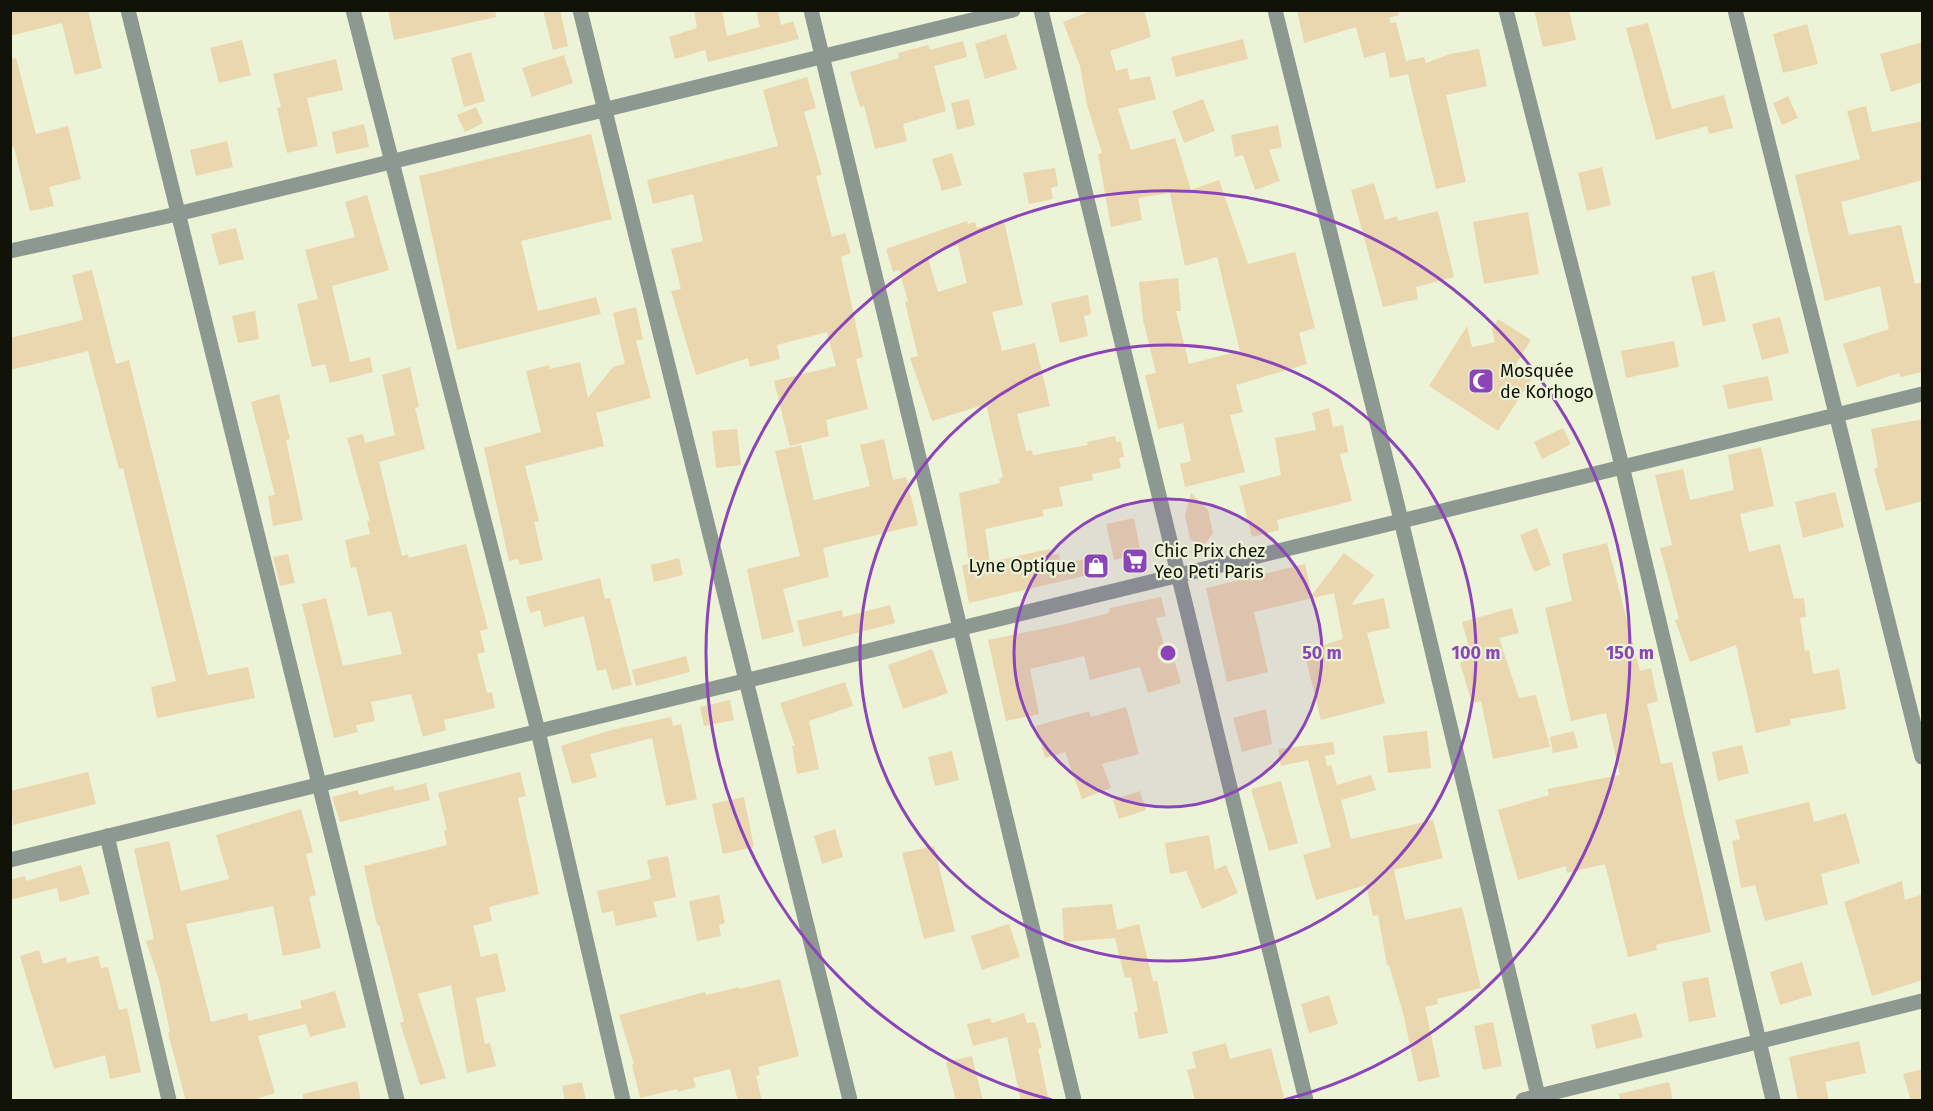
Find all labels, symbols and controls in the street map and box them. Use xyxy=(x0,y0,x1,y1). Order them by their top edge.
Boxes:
place label: Mosquée de Korhogo xyxy=(1500,360,1594,403)
mosque icon: Mosquée de Korhogo xyxy=(1466,366,1496,396)
place label: Chic Prix chez Yeo Peti Paris xyxy=(1154,540,1265,583)
supermarket icon: Chic Prix chez Yeo Peti Paris xyxy=(1120,546,1150,576)
shop icon: Lyne Optique xyxy=(1081,551,1111,581)
place label: Lyne Optique xyxy=(969,555,1076,577)
text: 50 m xyxy=(1302,642,1342,664)
text: 100 m xyxy=(1452,642,1500,664)
text: 150 m xyxy=(1606,642,1654,664)
centre of rings xyxy=(1158,643,1178,663)

